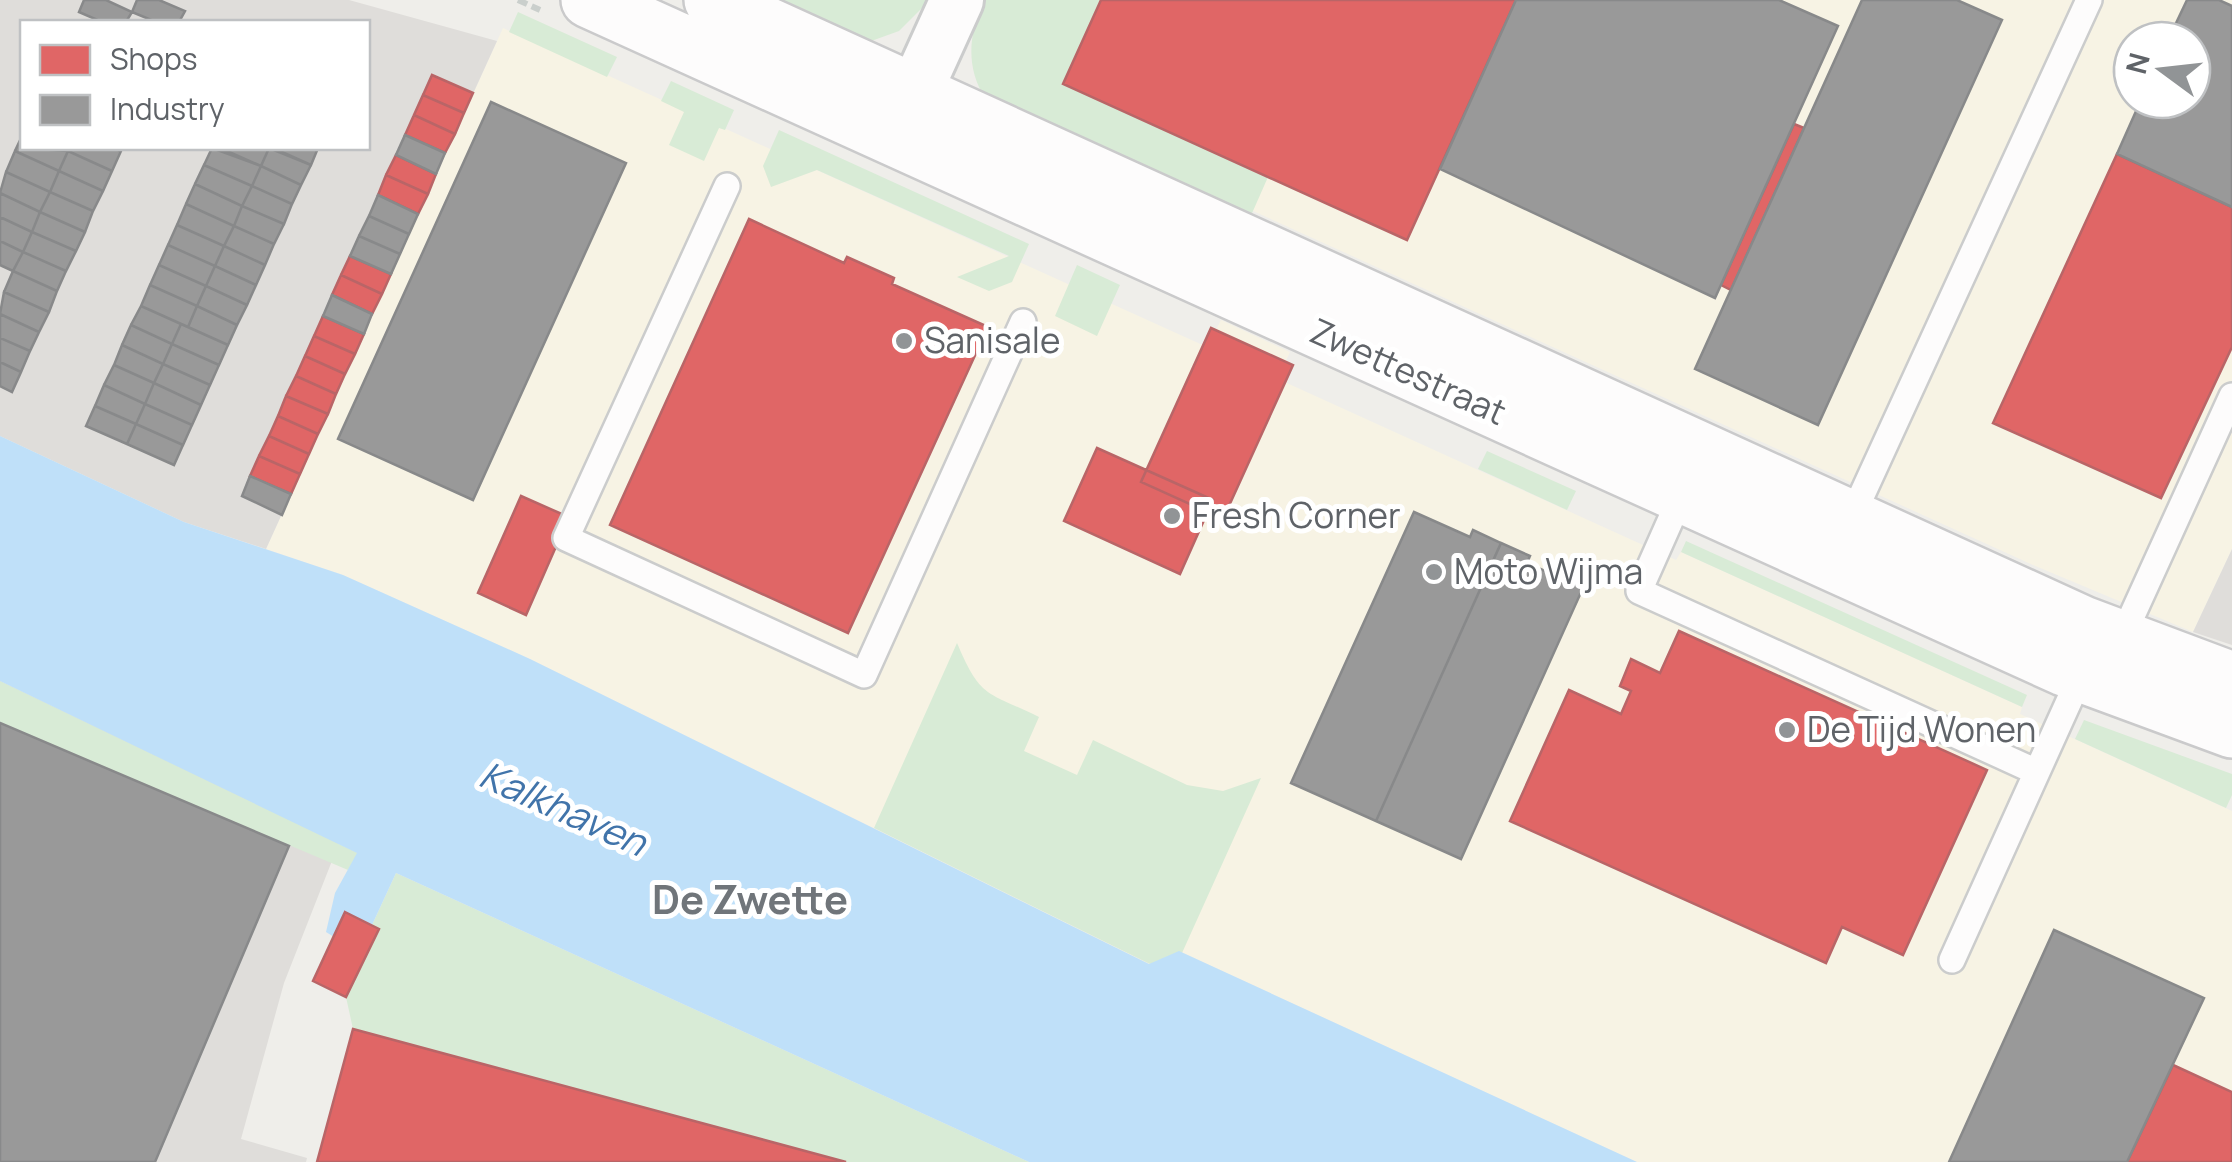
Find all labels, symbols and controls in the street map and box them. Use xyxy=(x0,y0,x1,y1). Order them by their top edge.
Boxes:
legend xyxy=(20,20,370,150)
north arrow xyxy=(2112,20,2212,120)
text: Shops xyxy=(110,38,197,79)
text: N xyxy=(2116,49,2158,78)
text: Industry xyxy=(110,88,225,129)
street label: Zwettestraat xyxy=(1303,307,1514,436)
place label: Sanisale xyxy=(924,316,1060,364)
marker: Sanisale xyxy=(893,330,915,352)
place label: Fresh Corner xyxy=(1192,491,1401,539)
marker: Fresh Corner xyxy=(1161,505,1183,527)
place label: Moto Wijma xyxy=(1454,547,1643,595)
marker: Moto Wijma xyxy=(1423,561,1445,583)
place label: De Tijd Wonen xyxy=(1807,705,2036,753)
marker: De Tijd Wonen xyxy=(1776,719,1798,741)
water label: Kalkhaven xyxy=(472,747,657,868)
district label: De Zwette xyxy=(652,871,848,926)

